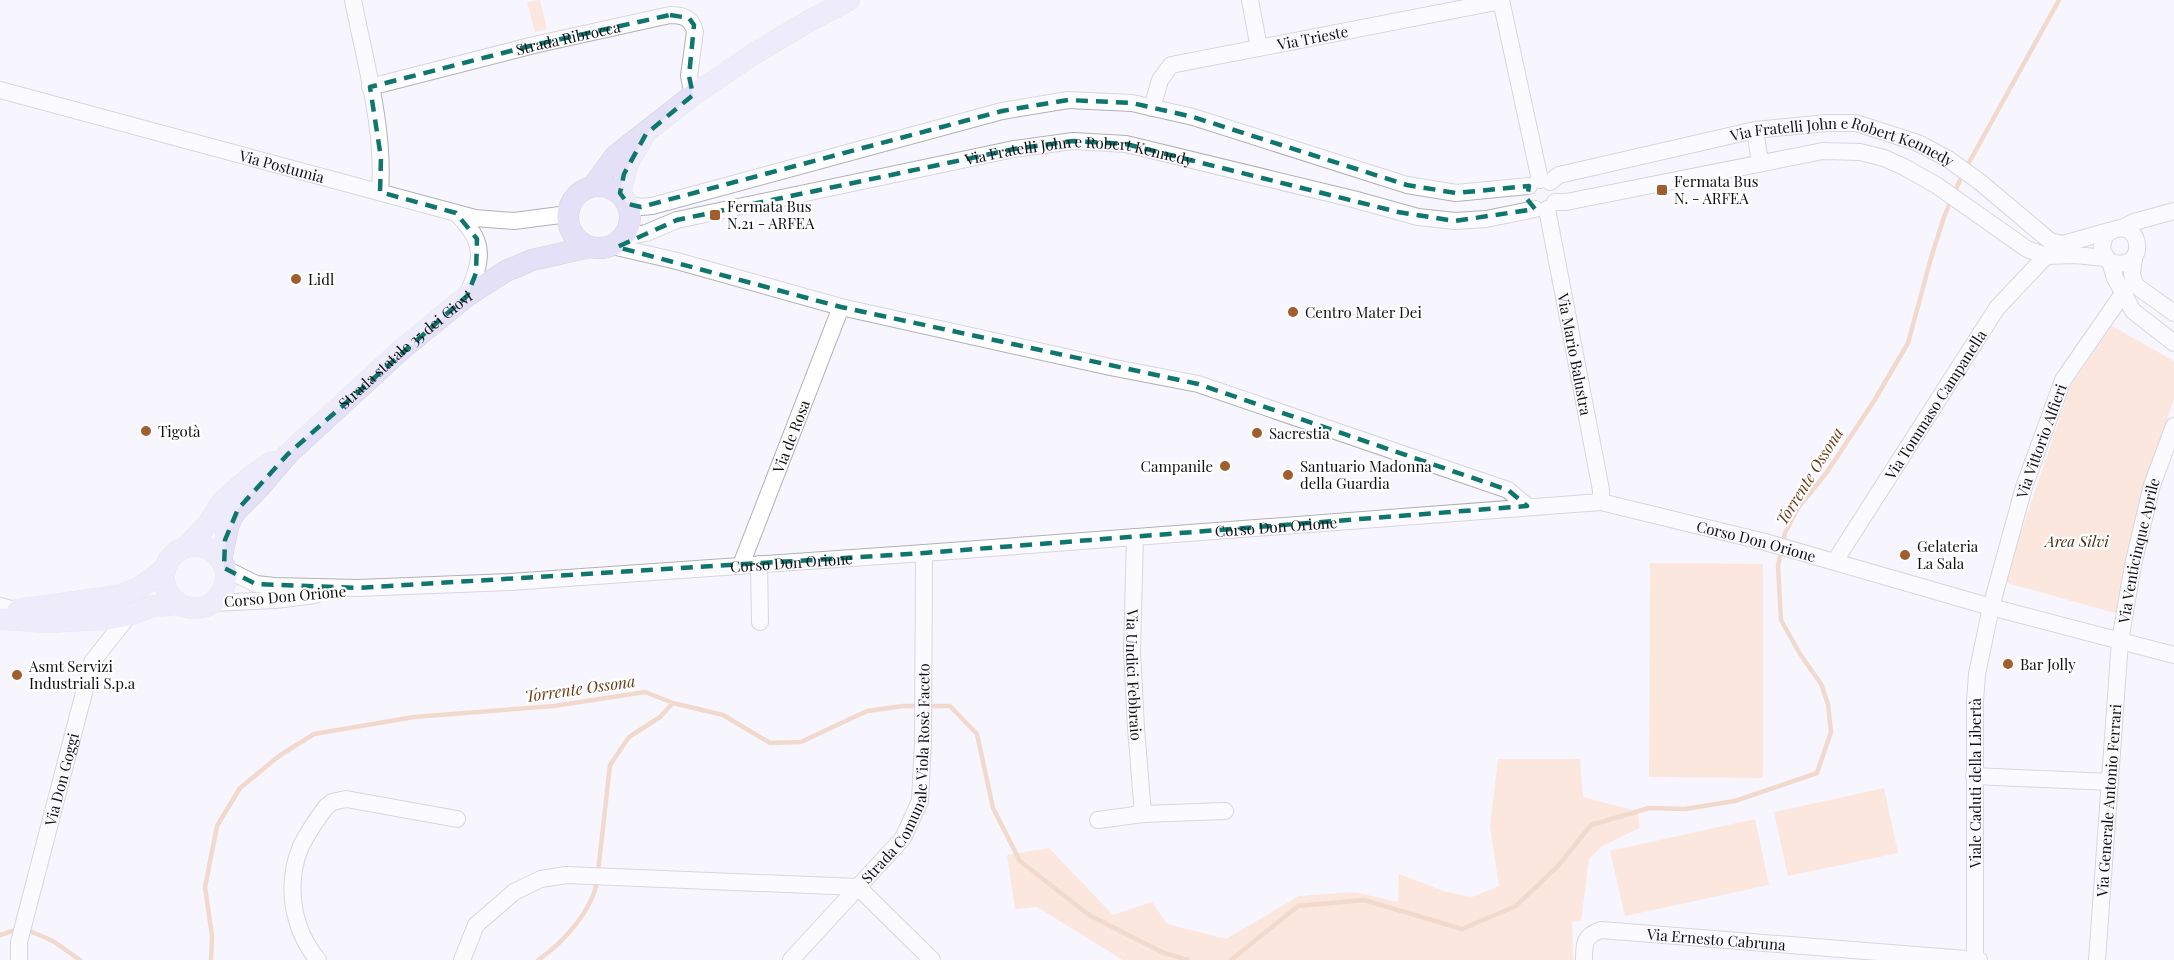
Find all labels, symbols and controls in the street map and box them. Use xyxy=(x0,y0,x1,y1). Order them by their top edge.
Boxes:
street label: Strada Ribrocca xyxy=(513,16,623,59)
street label: Via Trieste xyxy=(1275,21,1350,54)
street label: Via Fratelli John e Robert Kennedy xyxy=(1727,112,1959,171)
street label: Via Fratelli John e Robert Kennedy xyxy=(962,131,1195,170)
street label: Via Postumia xyxy=(236,145,327,187)
place label: Fermata Bus N. - ARFEA xyxy=(1674,171,1758,208)
marker: Fermata Bus N. - ARFEA xyxy=(1655,183,1669,197)
place label: Fermata Bus N.21 - ARFEA xyxy=(727,196,815,233)
marker: Fermata Bus N.21 - ARFEA xyxy=(708,208,722,222)
place label: Lidl xyxy=(308,269,334,289)
marker: Lidl xyxy=(289,272,303,286)
street label: Strada statale 35 dei Giovi xyxy=(334,285,476,413)
street label: Via Mario Balustra xyxy=(1553,291,1597,418)
place label: Centro Mater Dei xyxy=(1305,302,1422,322)
marker: Centro Mater Dei xyxy=(1286,305,1300,319)
street label: Via Tommaso Campanella xyxy=(1879,325,1991,484)
street label: Via Vittorio Alfieri xyxy=(2011,381,2071,501)
street label: Via de Rosa xyxy=(767,396,814,477)
place label: Tigotà xyxy=(158,421,201,441)
place label: Sacrestia xyxy=(1269,423,1330,443)
water label: Torrente Ossona xyxy=(1771,423,1847,529)
marker: Tigotà xyxy=(139,424,153,438)
marker: Sacrestia xyxy=(1250,426,1264,440)
place label: Campanile xyxy=(1141,456,1213,476)
place label: Santuario Madonna della Guardia xyxy=(1300,456,1432,493)
marker: Campanile xyxy=(1218,459,1232,473)
marker: Santuario Madonna della Guardia xyxy=(1281,468,1295,482)
street label: Via Venticinque Aprile xyxy=(2113,475,2164,626)
street label: Corso Don Orione xyxy=(1214,512,1338,541)
street label: Corso Don Orione xyxy=(1694,516,1818,566)
park label: Area Silvi xyxy=(2043,531,2109,551)
place label: Gelateria La Sala xyxy=(1917,536,1979,573)
street label: Corso Don Orione xyxy=(729,548,853,577)
marker: Gelateria La Sala xyxy=(1898,548,1912,562)
street label: Corso Don Orione xyxy=(223,581,347,611)
street label: Via Undici Febbraio xyxy=(1122,608,1147,741)
place label: Bar Jolly xyxy=(2020,654,2076,674)
place label: Asmt Servizi Industriali S.p.a xyxy=(28,656,136,693)
marker: Bar Jolly xyxy=(2001,657,2015,671)
street label: Strada Comunale Viola Rosè Faceto xyxy=(856,663,933,887)
marker: Asmt Servizi Industriali S.p.a xyxy=(10,668,24,682)
water label: Torrente Ossona xyxy=(523,670,637,706)
street label: Viale Caduti della Libertà xyxy=(1965,698,1985,869)
street label: Via Generale Antonio Ferrari xyxy=(2092,703,2125,899)
street label: Via Don Goggi xyxy=(39,730,83,829)
street label: Via Ernesto Cabruna xyxy=(1645,924,1787,955)

